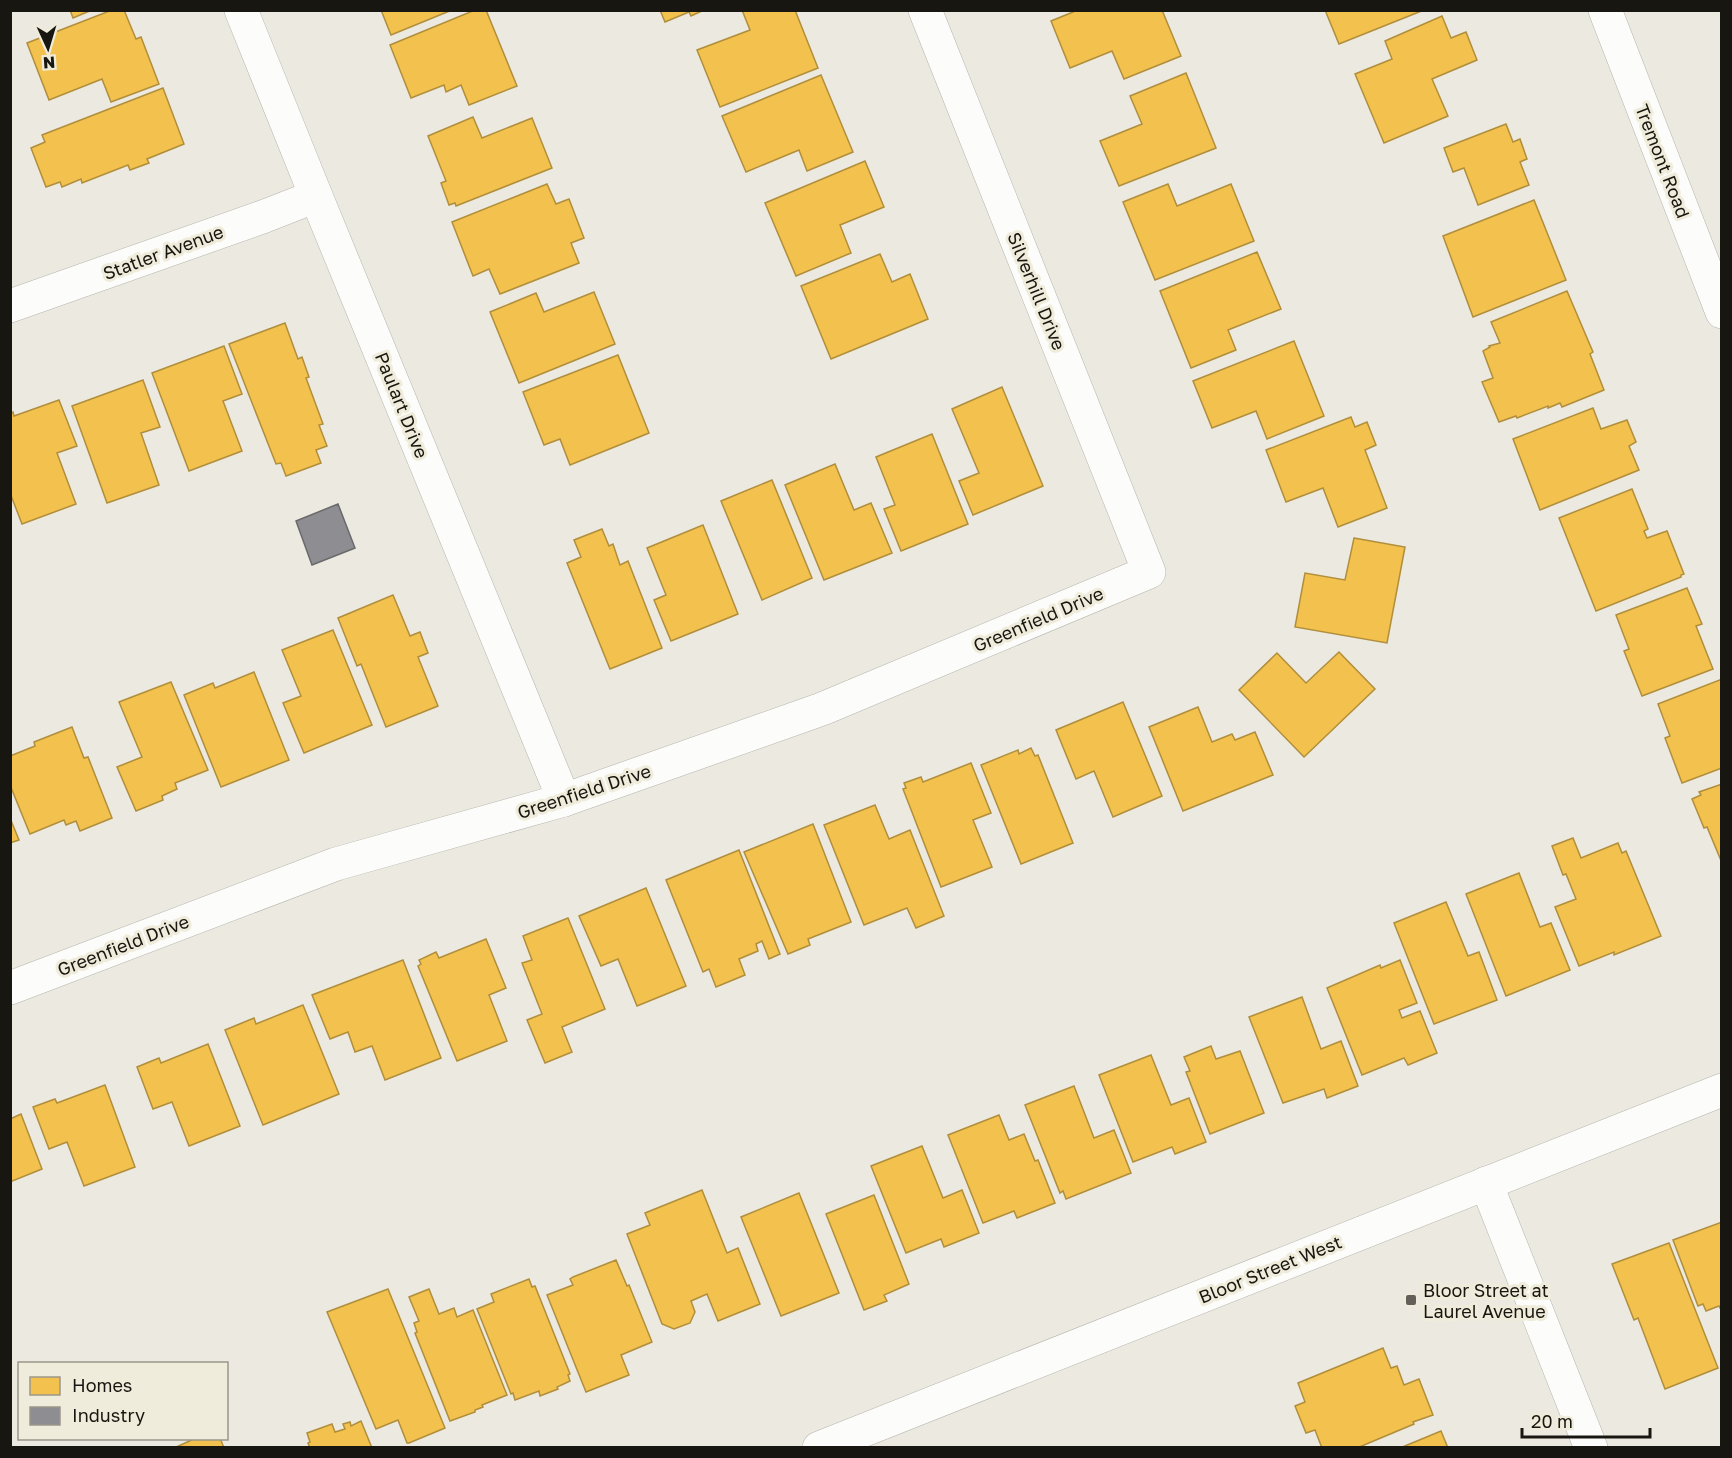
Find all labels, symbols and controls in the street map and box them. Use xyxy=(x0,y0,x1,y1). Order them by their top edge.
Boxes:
north arrow xyxy=(18,18,78,78)
text: N xyxy=(42,53,56,73)
street label: Tremont Road xyxy=(1631,101,1695,221)
street label: Statler Avenue xyxy=(100,220,226,284)
street label: Silverhill Drive xyxy=(1003,229,1071,353)
street label: Paulart Drive xyxy=(371,349,433,461)
street label: Greenfield Drive xyxy=(970,582,1106,656)
street label: Greenfield Drive xyxy=(514,759,654,823)
street label: Greenfield Drive xyxy=(54,910,192,980)
street label: Bloor Street West xyxy=(1195,1230,1345,1308)
place label: Bloor Street at Laurel Avenue xyxy=(1423,1279,1549,1322)
marker: Bloor Street at Laurel Avenue xyxy=(1404,1293,1418,1307)
legend xyxy=(18,1362,228,1440)
text: Homes xyxy=(72,1374,132,1396)
scale bar xyxy=(1522,1401,1650,1439)
text: Industry xyxy=(72,1404,145,1426)
text: 20 m xyxy=(1531,1410,1573,1432)

